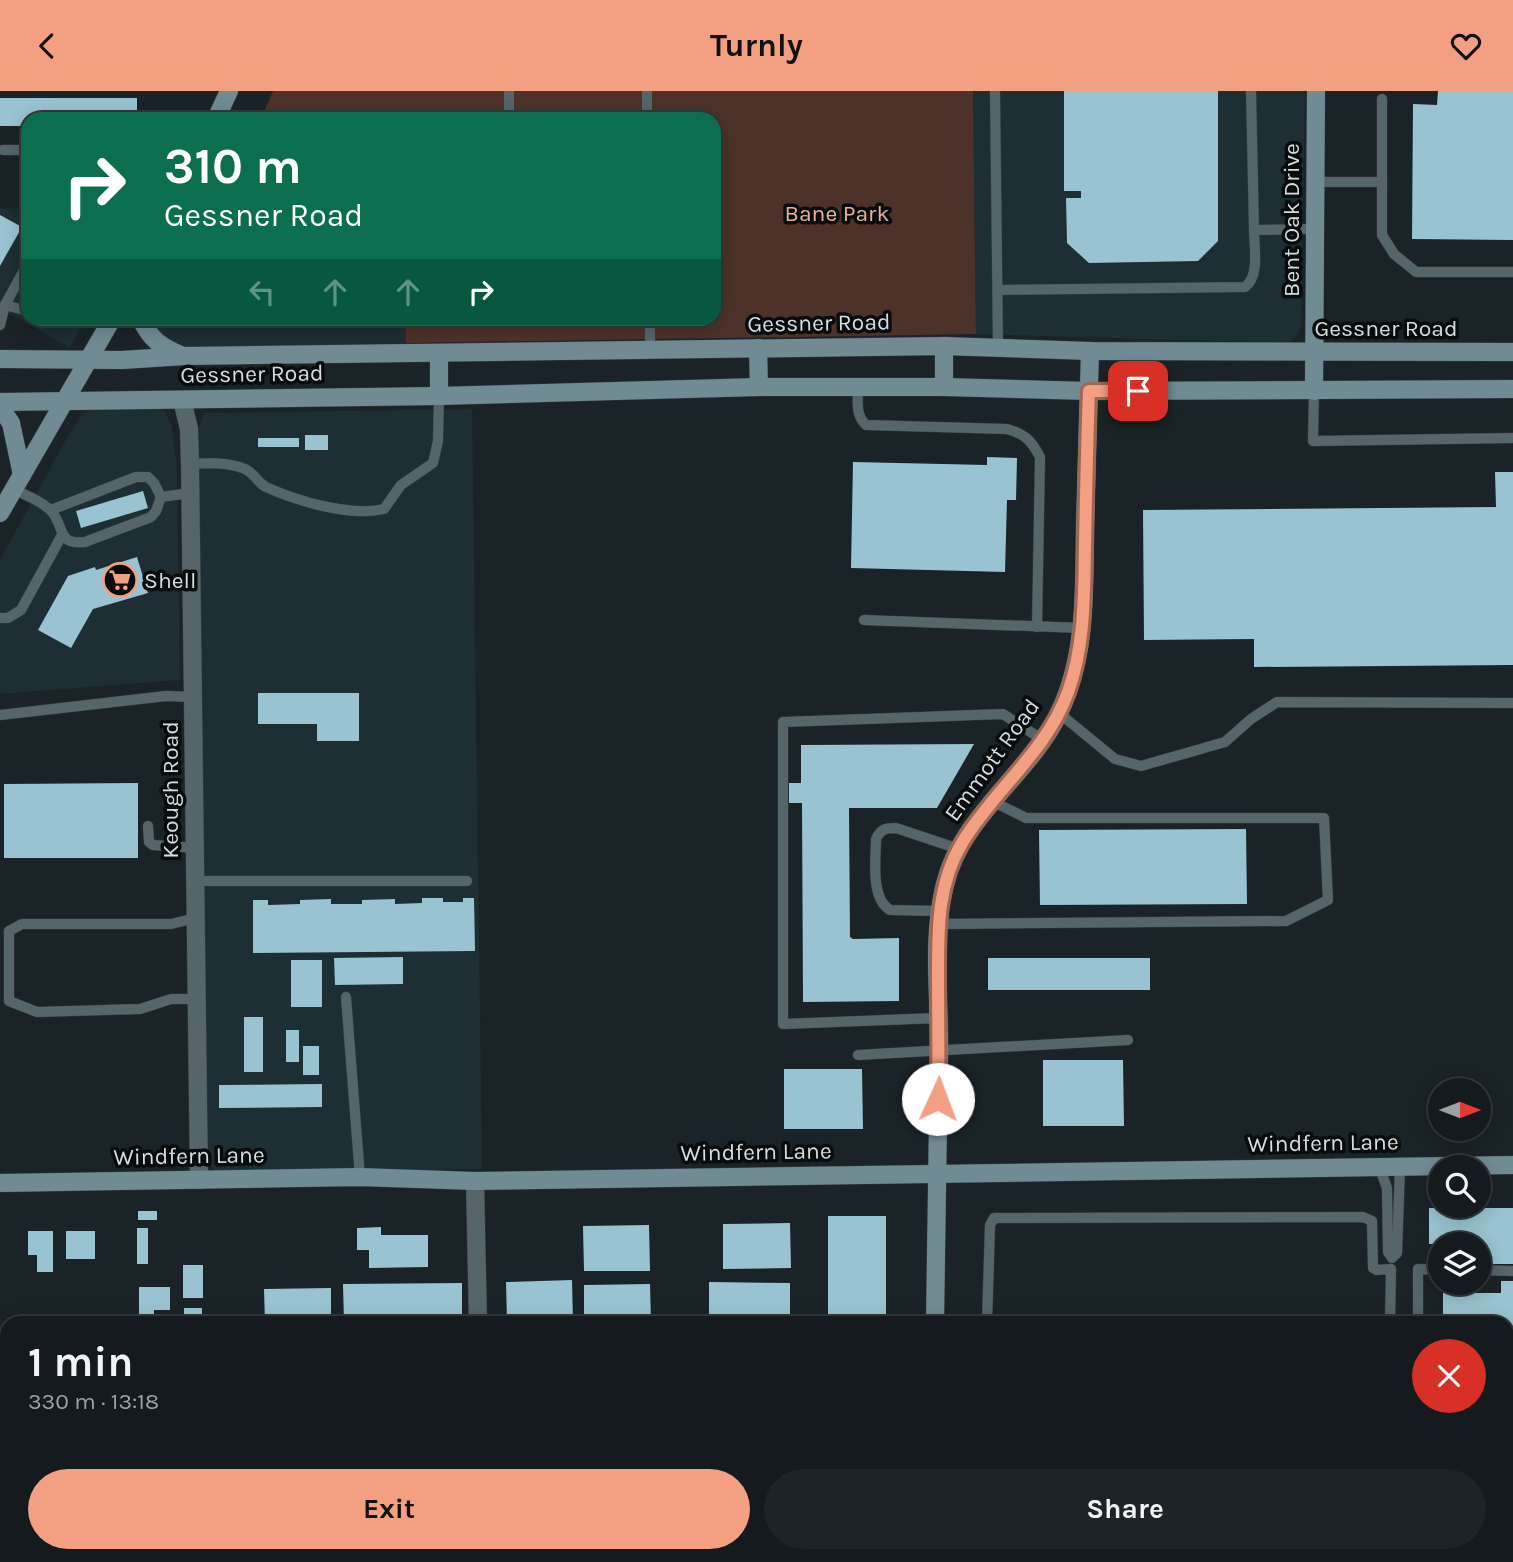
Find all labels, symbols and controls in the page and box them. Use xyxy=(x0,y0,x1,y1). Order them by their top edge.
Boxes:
icon: back xyxy=(28,27,66,65)
text: Turnly xyxy=(710,27,803,64)
icon: heart xyxy=(1447,27,1485,65)
text: 310 m xyxy=(164,138,302,195)
icon: right xyxy=(49,140,140,231)
street label: Bent Oak Drive xyxy=(1278,143,1305,297)
text: Gessner Road xyxy=(164,197,363,234)
park label: Bane Park xyxy=(785,200,889,227)
icon: left xyxy=(243,273,281,311)
icon: ahead xyxy=(316,273,354,311)
icon: ahead xyxy=(389,273,427,311)
icon: right xyxy=(462,273,500,311)
street label: Gessner Road xyxy=(747,308,891,338)
street label: Gessner Road xyxy=(1314,315,1458,342)
street label: Gessner Road xyxy=(180,359,324,389)
pin xyxy=(1108,361,1168,421)
icon: arrive xyxy=(1119,372,1157,410)
supermarket icon: Shell xyxy=(101,561,139,599)
place label: Shell xyxy=(144,567,196,594)
street label: Emmott Road xyxy=(939,694,1045,826)
street label: Keough Road xyxy=(157,721,184,859)
position arrow xyxy=(901,1062,975,1136)
north arrow xyxy=(1428,1078,1491,1141)
map controls xyxy=(1428,1078,1491,1295)
street label: Windfern Lane xyxy=(1247,1128,1399,1158)
street label: Windfern Lane xyxy=(680,1137,832,1167)
street label: Windfern Lane xyxy=(113,1141,265,1171)
button: search xyxy=(1428,1155,1491,1218)
button: layers xyxy=(1428,1232,1491,1295)
text: 1 min xyxy=(28,1337,133,1387)
button: close xyxy=(1412,1339,1486,1413)
text: 330 m · 13:18 xyxy=(28,1388,159,1415)
button: Exit xyxy=(28,1469,750,1549)
button: Share xyxy=(764,1469,1486,1549)

